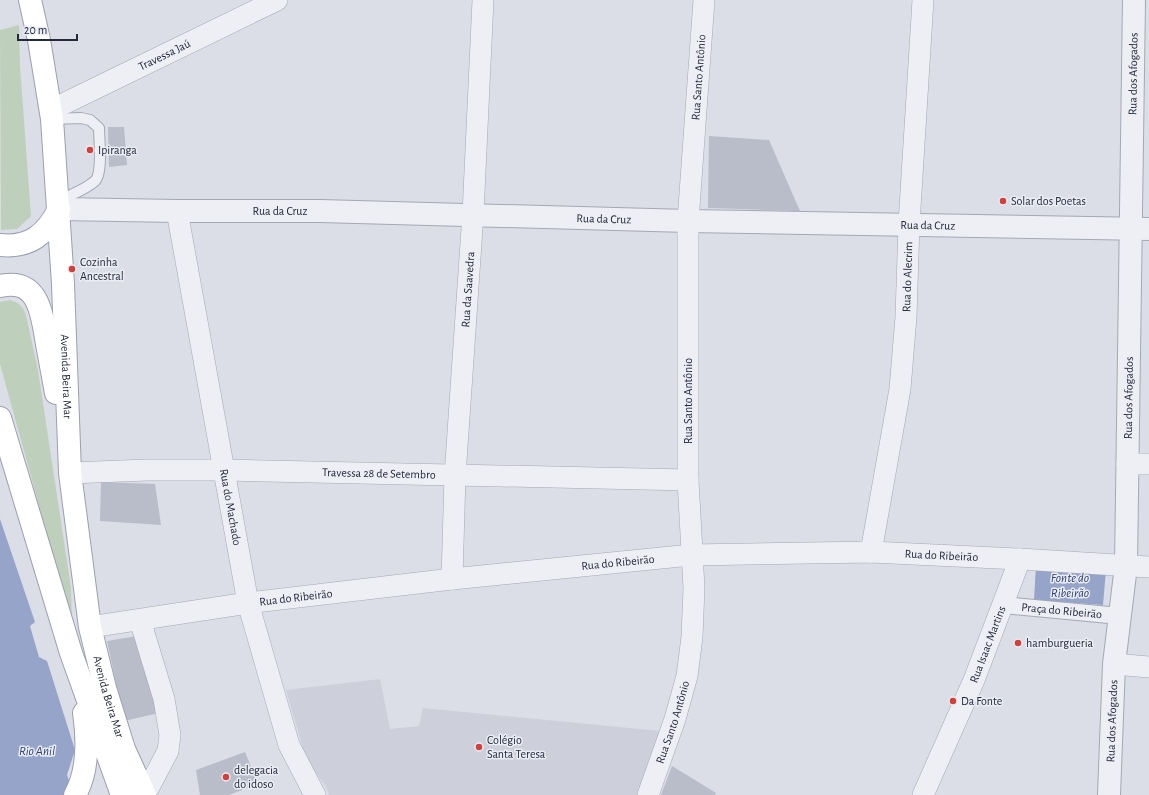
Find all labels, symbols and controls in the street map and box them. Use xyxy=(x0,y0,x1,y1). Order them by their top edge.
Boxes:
scale bar xyxy=(18,16,77,42)
text: 20 m xyxy=(24,24,47,36)
street label: Rua dos Afogados xyxy=(1126,32,1140,115)
street label: Rua Santo Antônio xyxy=(689,34,708,121)
street label: Travessa Jaú xyxy=(136,37,192,73)
place label: Ipiranga xyxy=(98,144,137,156)
marker: Ipiranga xyxy=(85,145,95,155)
place label: Solar dos Poetas xyxy=(1011,195,1086,207)
marker: Solar dos Poetas xyxy=(998,196,1008,206)
street label: Rua da Cruz xyxy=(253,205,307,217)
street label: Rua da Cruz xyxy=(576,212,631,225)
street label: Rua da Cruz xyxy=(900,219,955,232)
street label: Rua do Alecrim xyxy=(900,241,914,312)
street label: Rua da Saavedra xyxy=(459,251,476,328)
place label: Cozinha Ancestral xyxy=(80,256,124,282)
marker: Cozinha Ancestral xyxy=(67,264,77,274)
street label: Avenida Beira Mar xyxy=(59,334,74,419)
street label: Rua dos Afogados xyxy=(1122,356,1135,439)
street label: Rua Santo Antônio xyxy=(682,358,694,444)
street label: Travessa 28 de Setembro xyxy=(322,466,436,481)
street label: Rua do Machado xyxy=(218,468,243,547)
street label: Rua do Ribeirão xyxy=(904,548,979,563)
street label: Rua do Ribeirão xyxy=(581,553,655,572)
water label: Fonte do Ribeirão xyxy=(1051,572,1089,600)
street label: Rua do Ribeirão xyxy=(259,587,333,608)
street label: Praça do Ribeirão xyxy=(1021,601,1103,620)
street label: Rua Isaac Martins xyxy=(968,604,1008,684)
place label: hamburgueria xyxy=(1026,637,1094,649)
marker: hamburgueria xyxy=(1013,638,1023,648)
street label: Avenida Beira Mar xyxy=(91,654,126,739)
street label: Rua Santo Antônio xyxy=(654,679,691,765)
street label: Rua dos Afogados xyxy=(1104,679,1119,763)
place label: Da Fonte xyxy=(961,695,1002,707)
marker: Da Fonte xyxy=(948,696,958,706)
place label: Colégio Santa Teresa xyxy=(487,734,546,760)
marker: Colégio Santa Teresa xyxy=(474,742,484,752)
water label: Rio Anil xyxy=(19,745,55,758)
place label: delegacia do idoso xyxy=(234,764,279,790)
marker: delegacia do idoso xyxy=(221,772,231,782)

